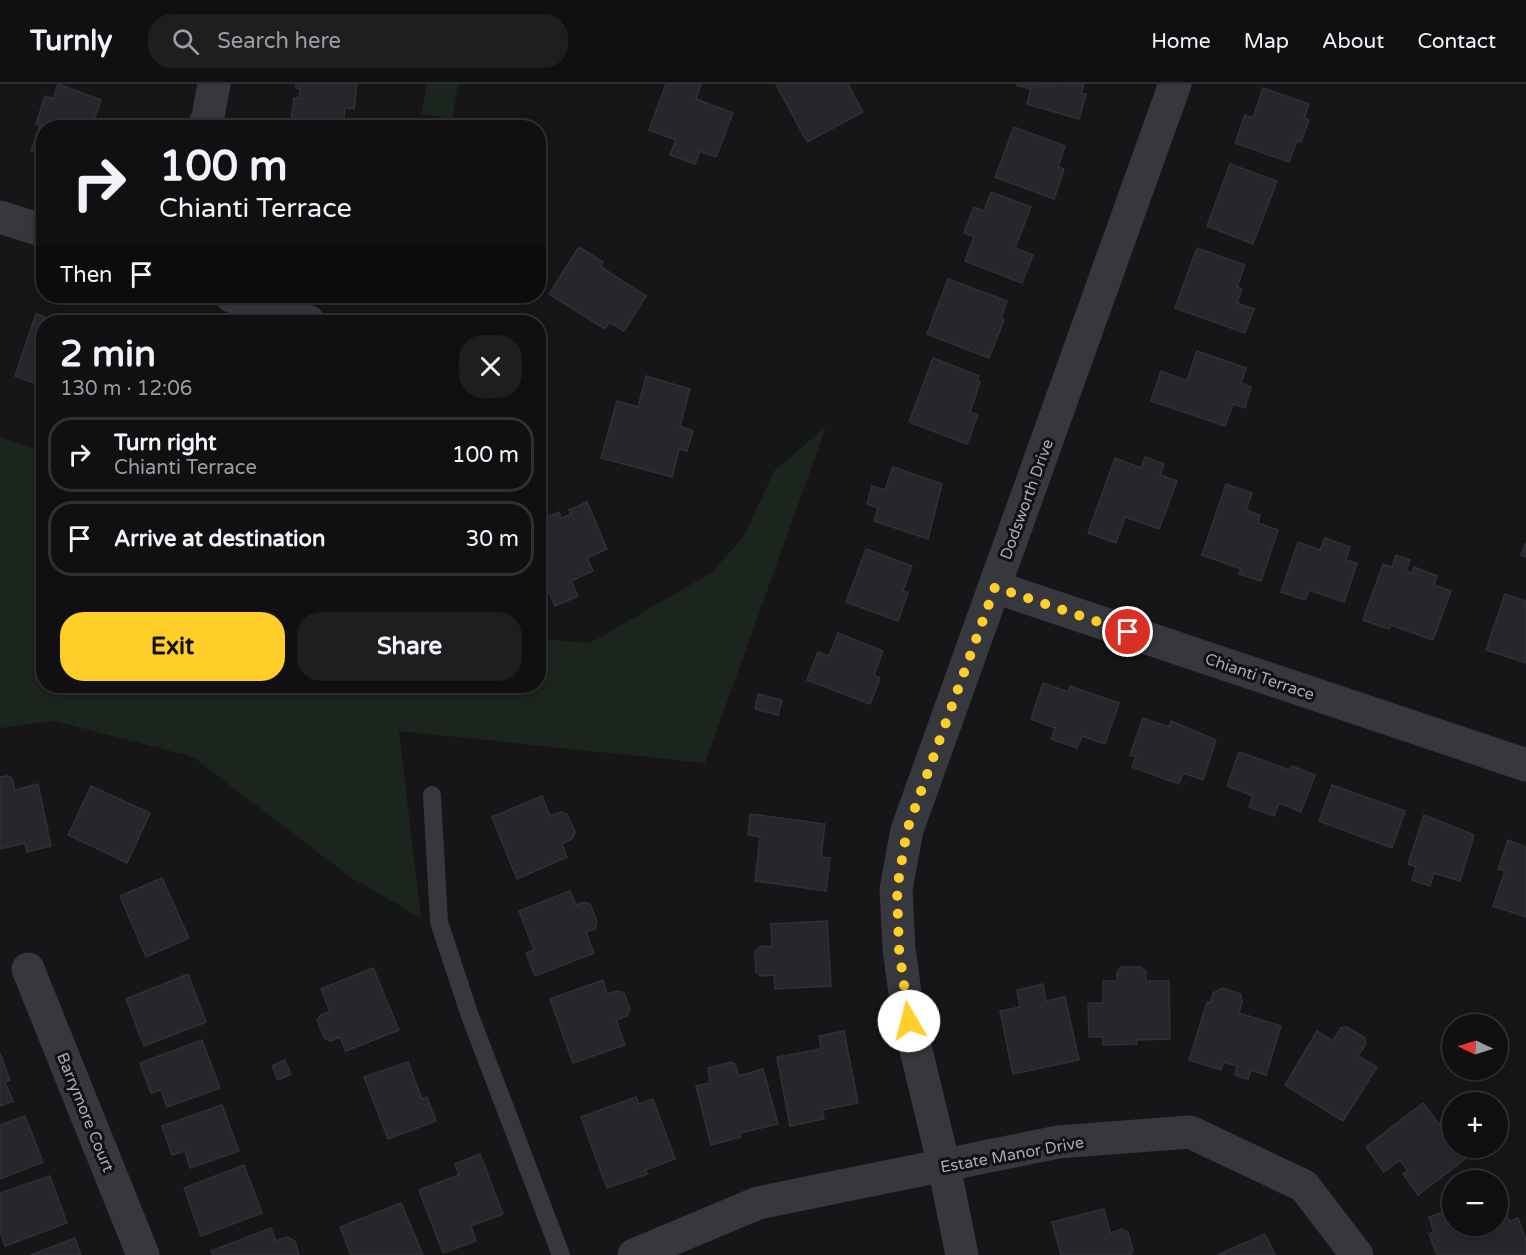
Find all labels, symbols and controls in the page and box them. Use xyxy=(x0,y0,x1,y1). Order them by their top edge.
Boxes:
search box xyxy=(148,14,568,68)
text: Turnly xyxy=(30,24,112,58)
icon: search xyxy=(169,25,202,58)
text: Search here xyxy=(217,28,341,54)
text: Home xyxy=(1151,29,1211,54)
text: Map xyxy=(1244,29,1289,54)
text: About xyxy=(1322,29,1384,54)
text: Contact xyxy=(1417,29,1496,54)
text: 100 m xyxy=(159,141,288,192)
icon: right xyxy=(60,144,138,222)
text: Chianti Terrace xyxy=(159,192,352,225)
icon: arrive xyxy=(125,258,158,291)
text: Then xyxy=(60,262,113,288)
text: 2 min xyxy=(60,333,156,376)
button: close xyxy=(459,335,522,398)
text: 130 m · 12:06 xyxy=(60,377,192,401)
text: Turn right xyxy=(114,430,216,456)
street label: Dodsworth Drive xyxy=(996,436,1058,562)
icon: right xyxy=(63,438,96,471)
text: 100 m xyxy=(452,442,519,468)
text: Chianti Terrace xyxy=(114,456,257,480)
icon: arrive xyxy=(63,522,96,555)
text: Arrive at destination xyxy=(114,526,325,552)
text: 30 m xyxy=(465,526,519,552)
pin xyxy=(1102,606,1153,657)
button: Exit xyxy=(60,612,285,681)
button: Share xyxy=(297,612,522,681)
icon: arrive xyxy=(1111,615,1144,648)
street label: Chianti Terrace xyxy=(1202,649,1317,705)
position arrow xyxy=(877,989,941,1053)
north arrow xyxy=(1442,1014,1508,1080)
map controls xyxy=(1442,1014,1508,1236)
street label: Barrymore Court xyxy=(52,1050,118,1175)
button: + xyxy=(1442,1092,1508,1158)
street label: Estate Manor Drive xyxy=(939,1133,1086,1177)
button: − xyxy=(1442,1170,1508,1236)

